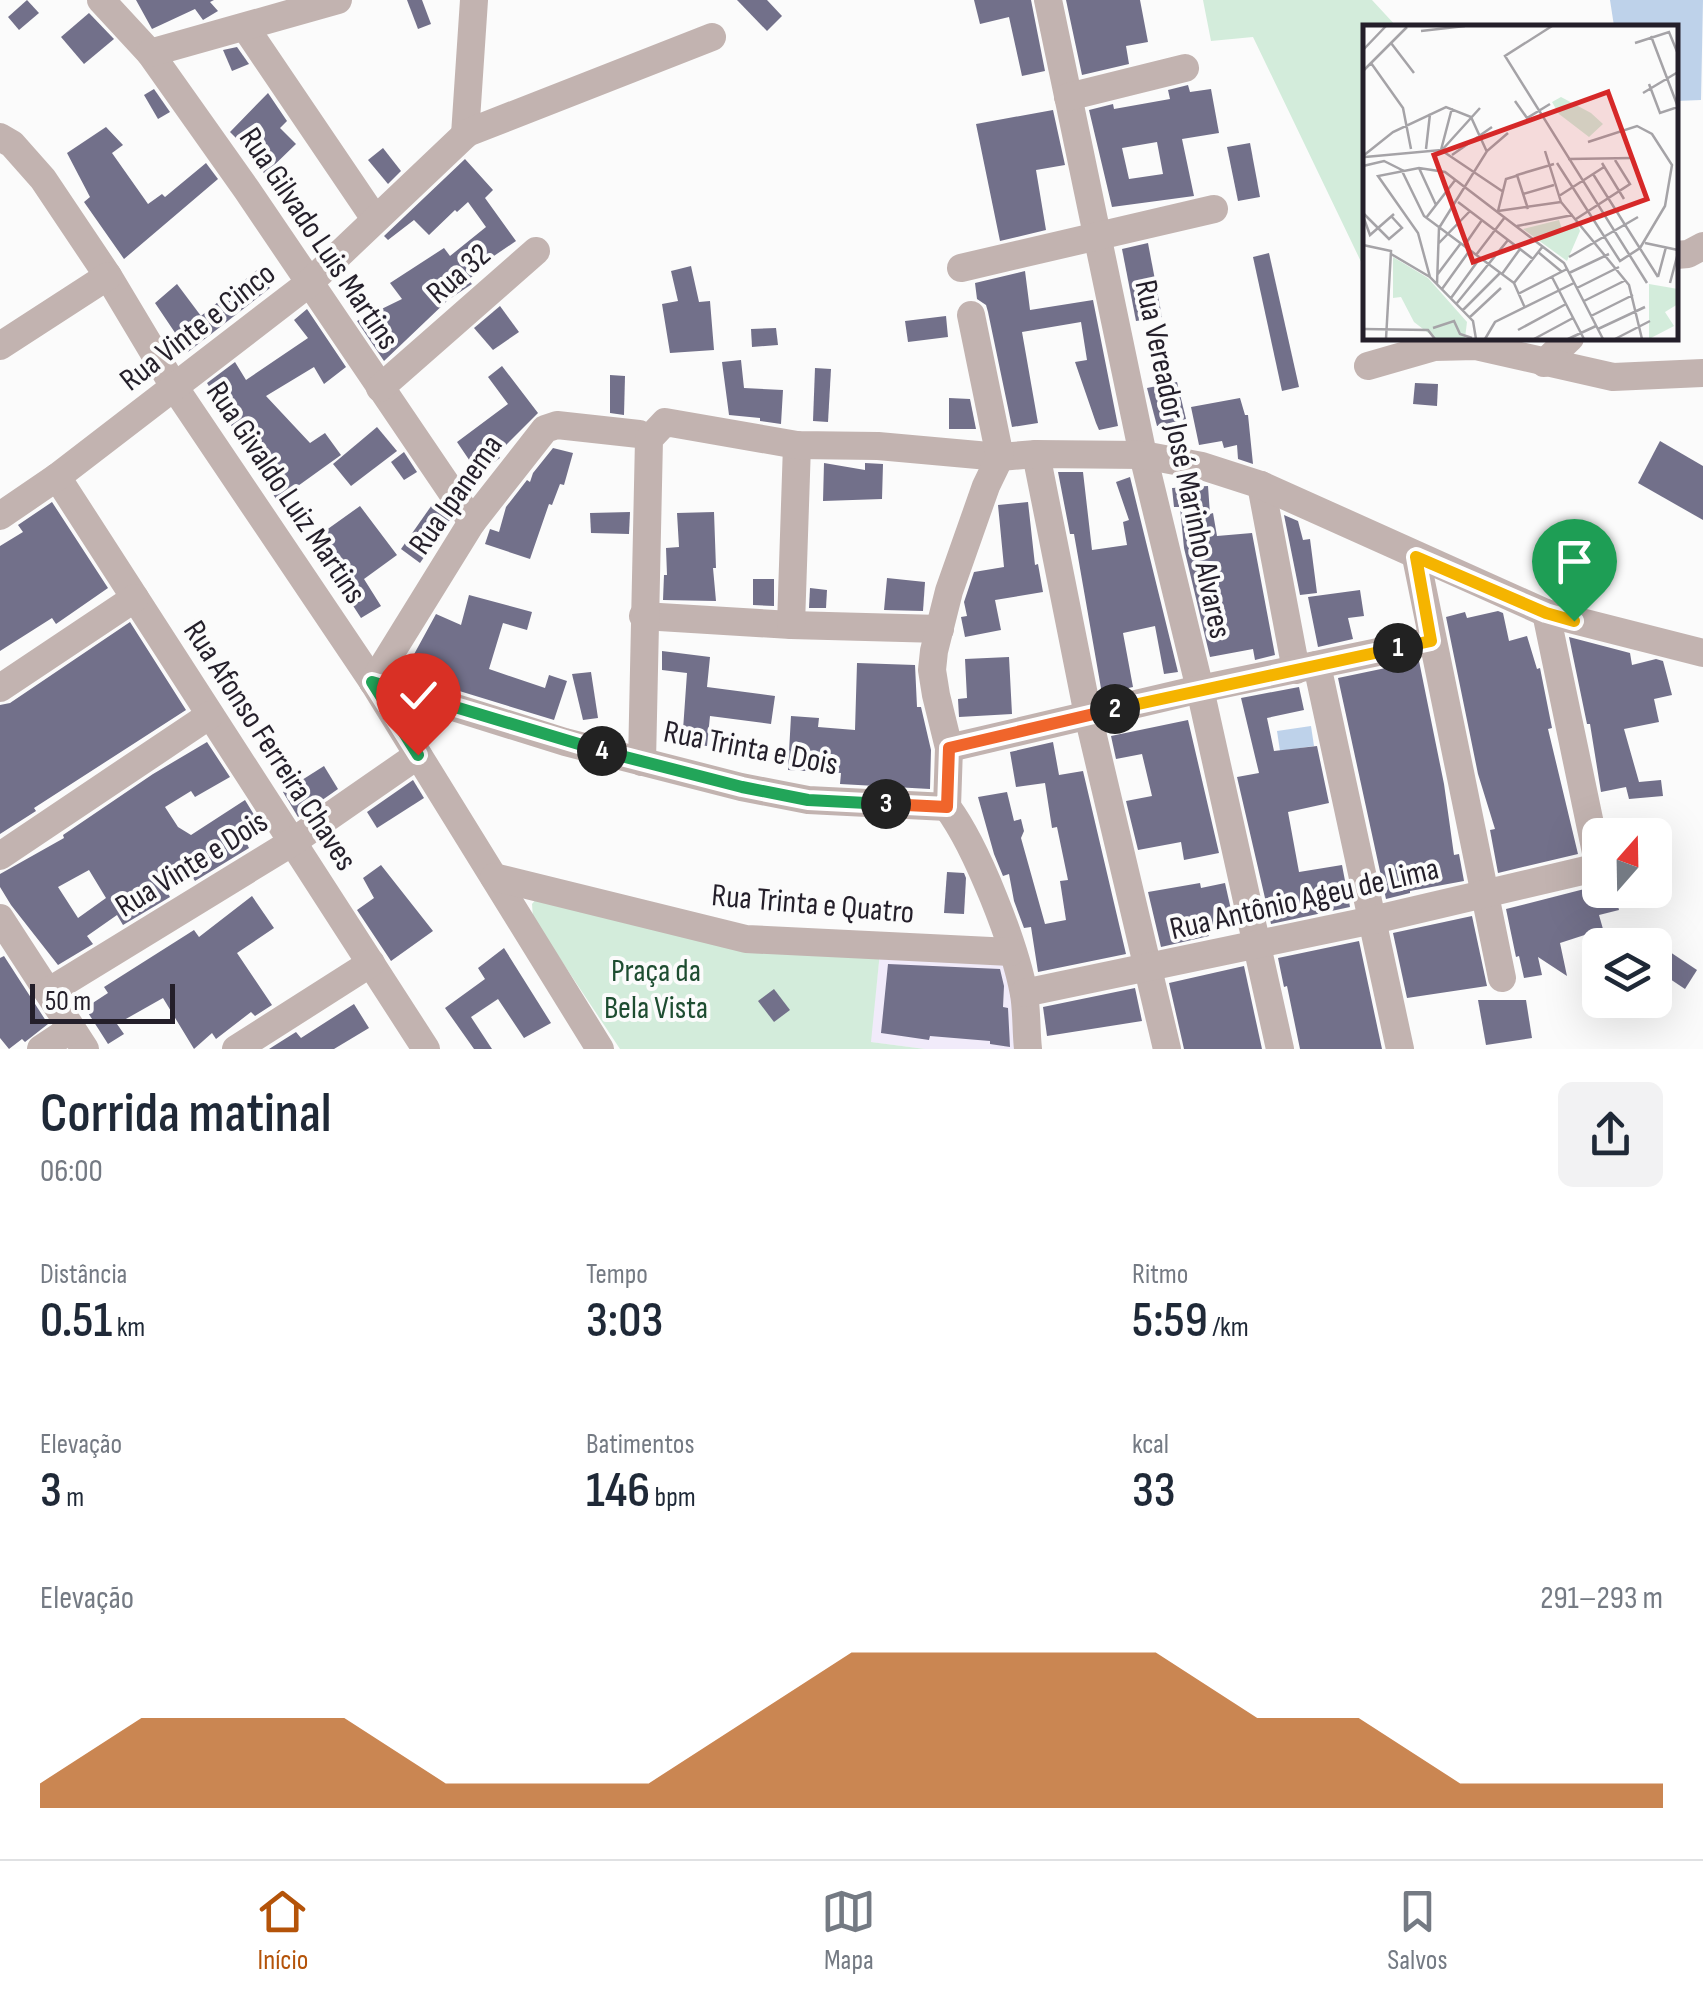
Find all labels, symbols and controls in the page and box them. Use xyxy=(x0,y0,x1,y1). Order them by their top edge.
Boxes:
inset map xyxy=(1363,25,1678,340)
street label: Rua Gilvado Luis Martins xyxy=(230,121,407,357)
street label: Rua 32 xyxy=(419,236,499,313)
street label: Rua Vinte e Cinco xyxy=(112,254,283,400)
street label: Rua Vereador José Marinho Alvares xyxy=(1125,277,1240,642)
street label: Rua Givaldo Luiz Martins xyxy=(197,375,374,611)
street label: Rua Ipanema xyxy=(401,428,511,562)
pin xyxy=(1532,519,1617,622)
icon: arrive xyxy=(1547,534,1602,589)
street label: Rua Afonso Ferreira Chaves xyxy=(174,614,365,878)
pin: 1 xyxy=(1373,623,1423,673)
text: 1 xyxy=(1393,631,1403,664)
pin xyxy=(376,653,461,756)
icon: check xyxy=(391,668,446,723)
pin: 2 xyxy=(1090,684,1140,734)
text: 2 xyxy=(1109,692,1121,725)
street label: Rua Trinta e Dois xyxy=(660,712,841,784)
pin: 4 xyxy=(577,726,627,776)
text: 4 xyxy=(595,734,609,767)
pin: 3 xyxy=(861,779,911,829)
text: 3 xyxy=(880,787,892,820)
street label: Rua Vinte e Dois xyxy=(109,802,275,926)
north arrow xyxy=(1582,818,1672,908)
map controls xyxy=(1582,818,1672,1018)
street label: Rua Antônio Ageu de Lima xyxy=(1166,850,1443,949)
street label: Rua Trinta e Quatro xyxy=(710,876,916,933)
button: layers xyxy=(1582,928,1672,1018)
park label: Praça da Bela Vista xyxy=(604,952,708,1028)
scale bar xyxy=(30,979,175,1024)
text: 50 m xyxy=(45,985,91,1018)
text: Corrida matinal xyxy=(40,1081,332,1148)
button: share xyxy=(1558,1082,1663,1187)
text: 06:00 xyxy=(40,1152,103,1191)
text: Distância xyxy=(40,1258,127,1291)
text: Tempo xyxy=(586,1258,648,1291)
text: Ritmo xyxy=(1132,1258,1188,1291)
text: 0.51 xyxy=(40,1291,112,1351)
text: 3:03 xyxy=(586,1291,663,1351)
text: 5:59 xyxy=(1132,1291,1208,1351)
text: km xyxy=(112,1311,145,1344)
text: /km xyxy=(1208,1311,1249,1344)
text: Elevação xyxy=(40,1428,122,1461)
text: Batimentos xyxy=(586,1428,694,1461)
text: kcal xyxy=(1132,1428,1169,1461)
text: 3 xyxy=(40,1461,62,1521)
text: 146 xyxy=(586,1461,650,1521)
text: 33 xyxy=(1132,1461,1176,1521)
text: m xyxy=(62,1481,84,1514)
text: bpm xyxy=(650,1481,696,1514)
text: Elevação xyxy=(40,1579,134,1618)
text: 291–293 m xyxy=(1540,1579,1663,1618)
tab: Início xyxy=(255,1884,310,1977)
tab: Mapa xyxy=(821,1884,876,1977)
tab: Salvos xyxy=(1387,1884,1448,1977)

